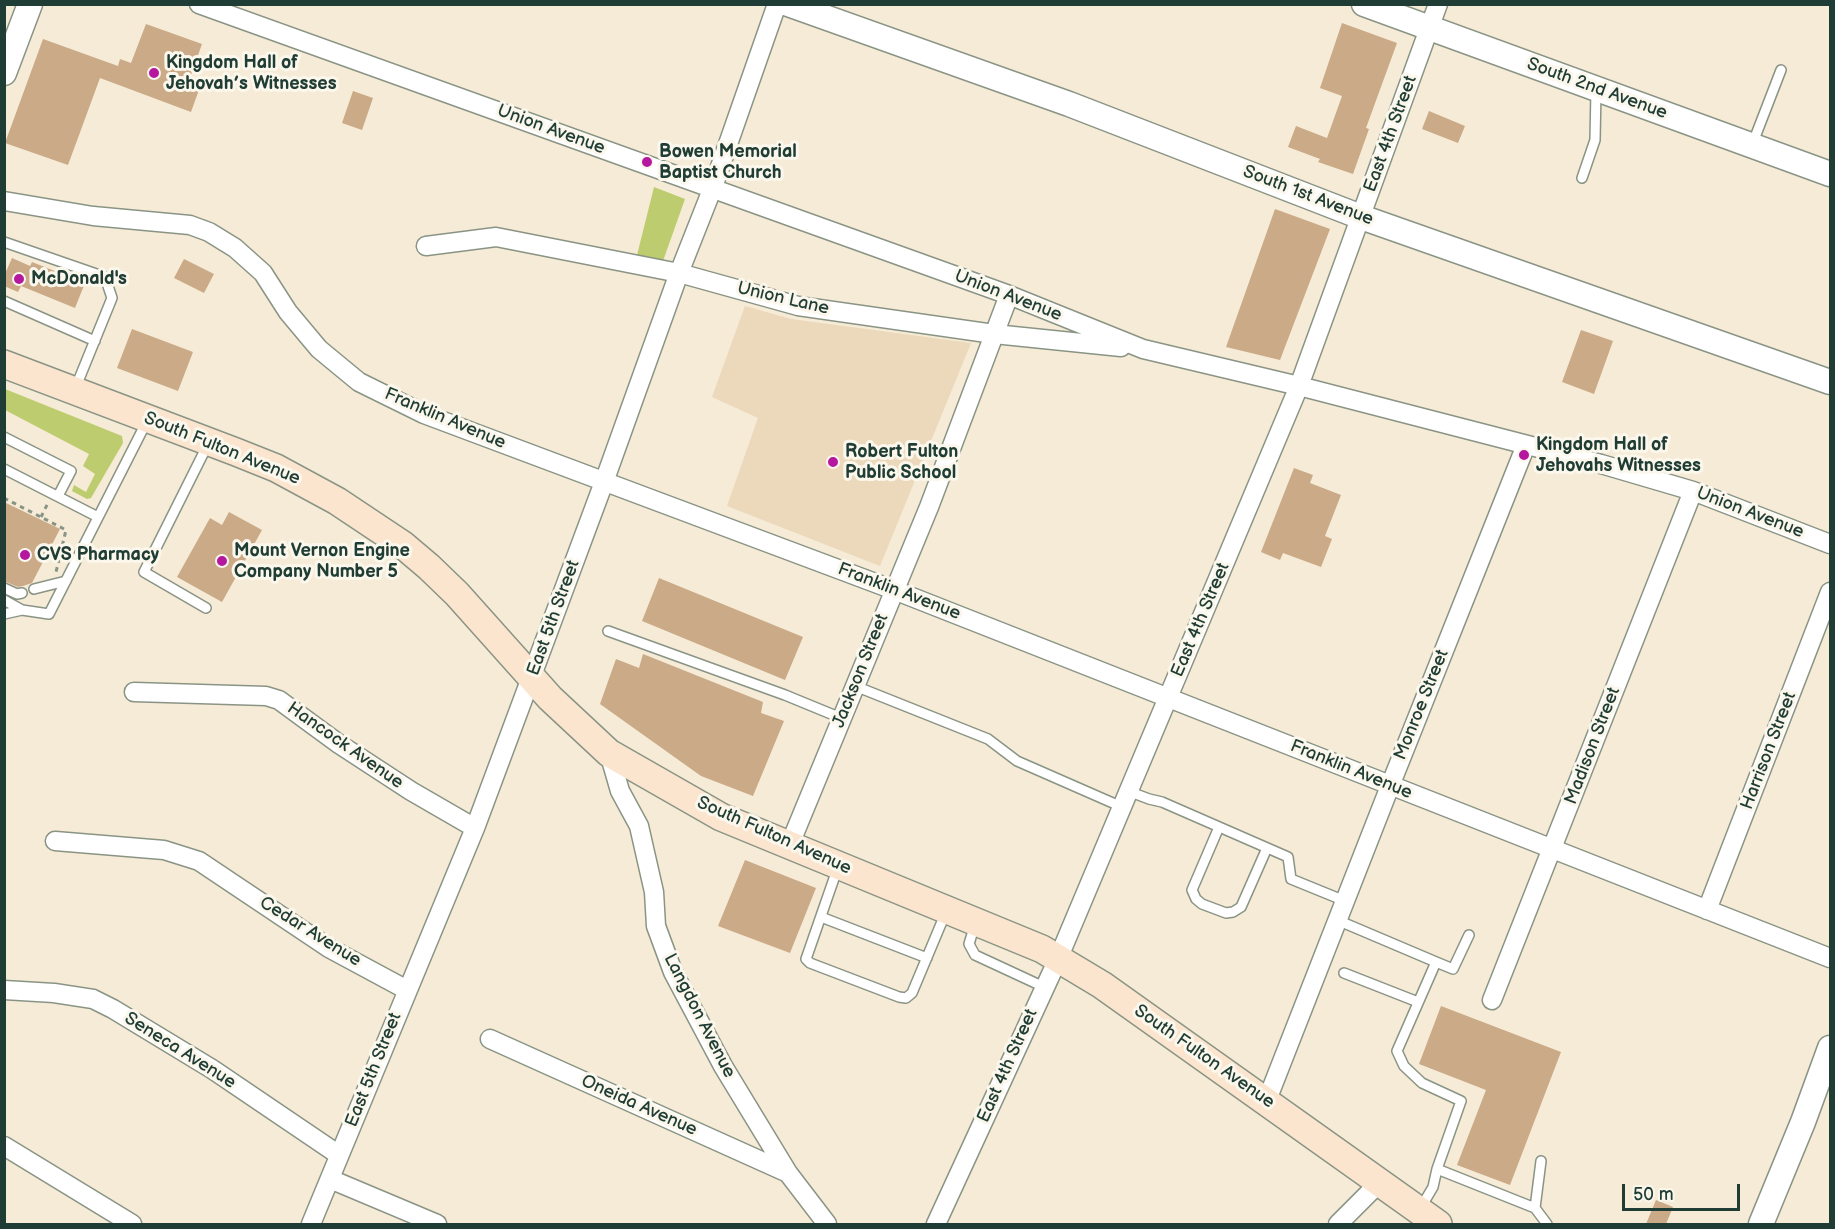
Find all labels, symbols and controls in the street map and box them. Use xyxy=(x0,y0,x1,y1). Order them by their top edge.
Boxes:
place label: Kingdom Hall of Jehovah’s Witnesses xyxy=(166,52,336,94)
street label: South 2nd Avenue xyxy=(1524,54,1670,124)
marker: Kingdom Hall of Jehovah’s Witnesses xyxy=(147,66,161,80)
street label: East 4th Street xyxy=(1360,73,1422,195)
street label: Union Avenue xyxy=(494,100,608,160)
place label: Bowen Memorial Baptist Church xyxy=(659,141,797,184)
marker: Bowen Memorial Baptist Church xyxy=(640,155,654,169)
street label: South 1st Avenue xyxy=(1240,161,1376,231)
street label: Union Avenue xyxy=(951,266,1065,326)
place label: McDonald's xyxy=(31,268,127,290)
marker: McDonald's xyxy=(12,272,26,286)
street label: Union Lane xyxy=(735,278,831,320)
street label: Franklin Avenue xyxy=(381,384,509,454)
street label: South Fulton Avenue xyxy=(141,408,303,490)
place label: Kingdom Hall of Jehovahs Witnesses xyxy=(1536,434,1701,476)
place label: Robert Fulton Public School xyxy=(845,441,958,484)
marker: Kingdom Hall of Jehovahs Witnesses xyxy=(1517,448,1531,462)
marker: Robert Fulton Public School xyxy=(826,455,840,469)
street label: Union Avenue xyxy=(1693,483,1807,543)
place label: Mount Vernon Engine Company Number 5 xyxy=(234,540,410,582)
place label: CVS Pharmacy xyxy=(37,544,159,566)
marker: CVS Pharmacy xyxy=(18,548,32,562)
marker: Mount Vernon Engine Company Number 5 xyxy=(215,554,229,568)
street label: East 5th Street xyxy=(523,557,585,679)
street label: Franklin Avenue xyxy=(835,559,963,625)
street label: East 4th Street xyxy=(1167,560,1235,680)
street label: Jackson Street xyxy=(828,611,894,731)
street label: Monroe Street xyxy=(1390,647,1454,763)
street label: Madison Street xyxy=(1561,684,1625,808)
street label: Harrison Street xyxy=(1737,689,1801,813)
street label: Hancock Avenue xyxy=(283,698,407,794)
street label: Franklin Avenue xyxy=(1287,736,1415,804)
street label: South Fulton Avenue xyxy=(694,792,854,880)
street label: Cedar Avenue xyxy=(255,892,365,972)
street label: Langdon Avenue xyxy=(658,950,740,1082)
street label: South Fulton Avenue xyxy=(1130,1000,1278,1114)
street label: East 4th Street xyxy=(973,1006,1043,1126)
street label: Seneca Avenue xyxy=(120,1008,240,1094)
street label: East 5th Street xyxy=(341,1010,407,1130)
street label: Oneida Avenue xyxy=(578,1071,700,1141)
scale bar xyxy=(1625,1172,1744,1210)
text: 50 m xyxy=(1633,1184,1674,1205)

